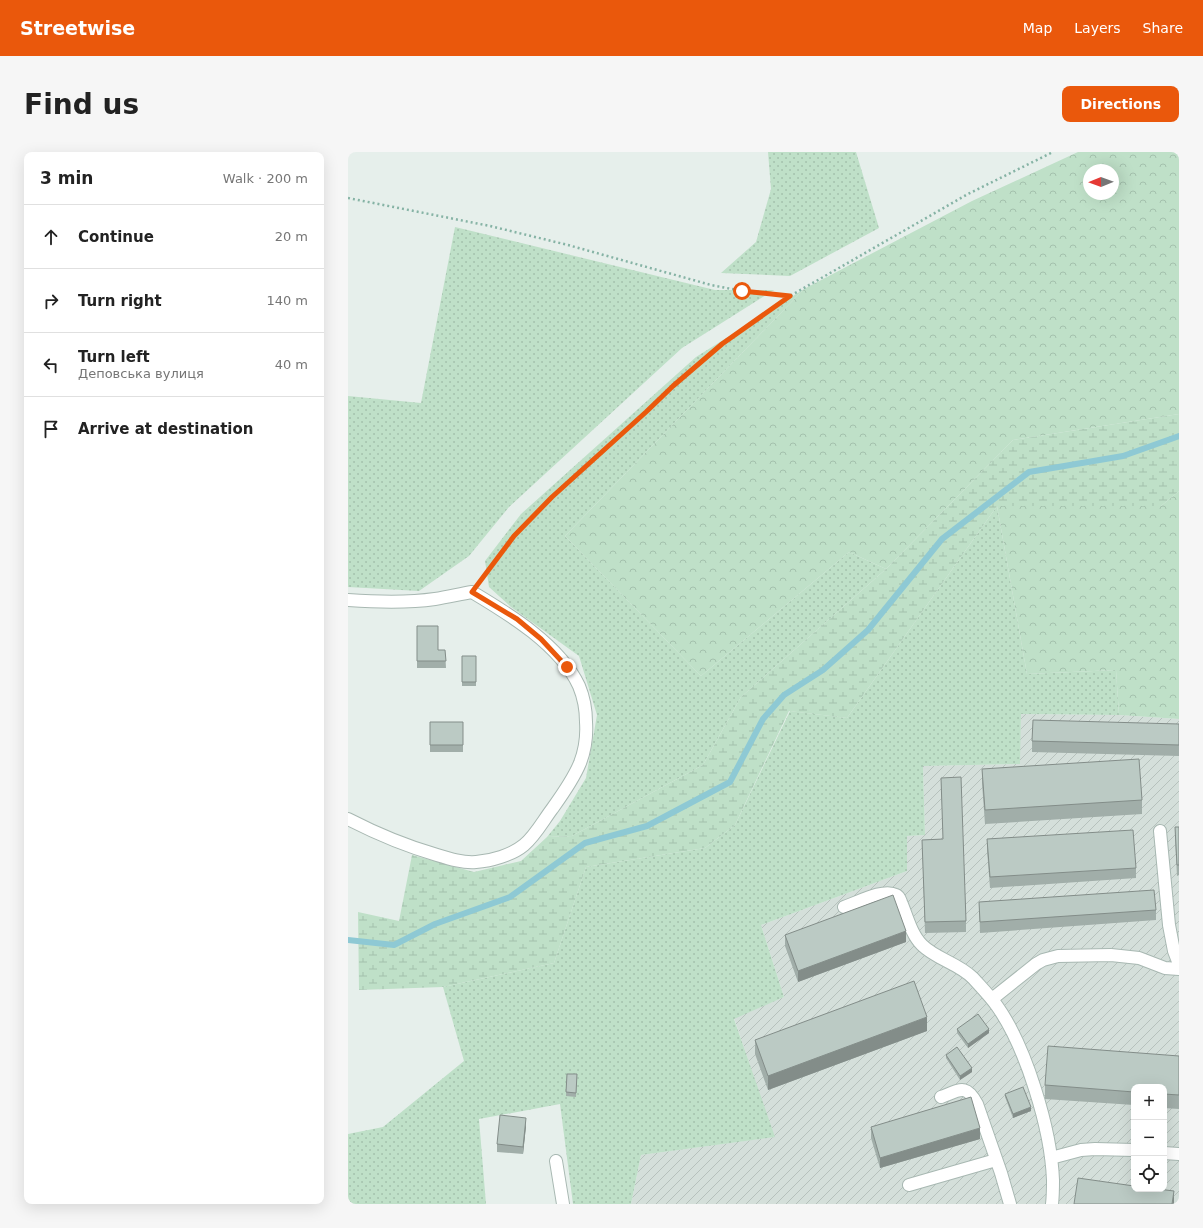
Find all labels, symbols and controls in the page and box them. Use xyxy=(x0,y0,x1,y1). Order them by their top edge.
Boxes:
text: Streetwise xyxy=(20,17,135,39)
text: Map xyxy=(1023,20,1052,36)
text: Layers xyxy=(1074,20,1121,36)
text: Share xyxy=(1143,20,1183,36)
button: Directions xyxy=(1062,86,1179,122)
text: Find us xyxy=(24,88,139,121)
north arrow xyxy=(1083,164,1119,200)
text: 3 min xyxy=(40,168,93,188)
text: Walk · 200 m xyxy=(223,171,308,186)
icon: ahead xyxy=(40,226,62,248)
text: Continue xyxy=(78,228,154,246)
text: 20 m xyxy=(275,229,308,244)
route start xyxy=(733,282,751,300)
icon: right xyxy=(40,290,62,312)
text: Turn right xyxy=(78,292,162,310)
text: 140 m xyxy=(266,293,308,308)
text: Turn left xyxy=(78,348,150,366)
icon: left xyxy=(40,354,62,376)
text: 40 m xyxy=(275,357,308,372)
text: Деповська вулиця xyxy=(78,366,204,381)
icon: arrive xyxy=(40,418,62,440)
text: Arrive at destination xyxy=(78,420,253,438)
route end xyxy=(558,658,576,676)
map controls xyxy=(1131,1084,1167,1192)
button: + xyxy=(1131,1084,1167,1120)
button: − xyxy=(1131,1120,1167,1156)
button: locate xyxy=(1131,1156,1167,1192)

